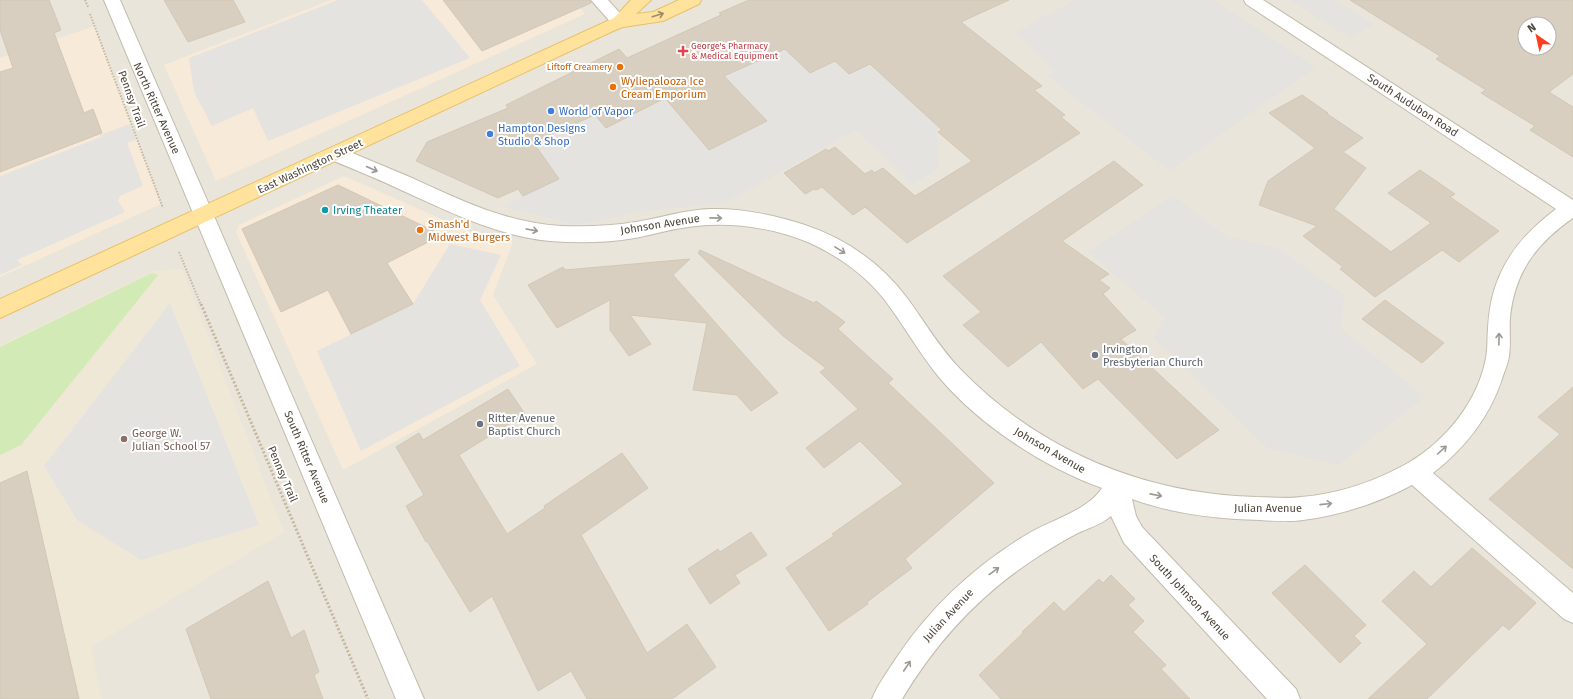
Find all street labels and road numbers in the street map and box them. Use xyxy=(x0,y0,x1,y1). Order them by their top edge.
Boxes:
street label: North Ritter Avenue xyxy=(131,60,183,156)
street label: Pennsy Trail xyxy=(115,69,148,129)
street label: South Audubon Road xyxy=(1365,71,1461,140)
street label: East Washington Street xyxy=(256,136,365,197)
street label: Johnson Avenue xyxy=(619,212,701,237)
street label: South Ritter Avenue xyxy=(281,409,332,505)
street label: Johnson Avenue xyxy=(1012,425,1088,476)
street label: Pennsy Trail xyxy=(265,444,300,504)
street label: Julian Avenue xyxy=(1234,502,1302,515)
street label: South Johnson Avenue xyxy=(1147,552,1233,643)
street label: Julian Avenue xyxy=(920,586,976,645)

